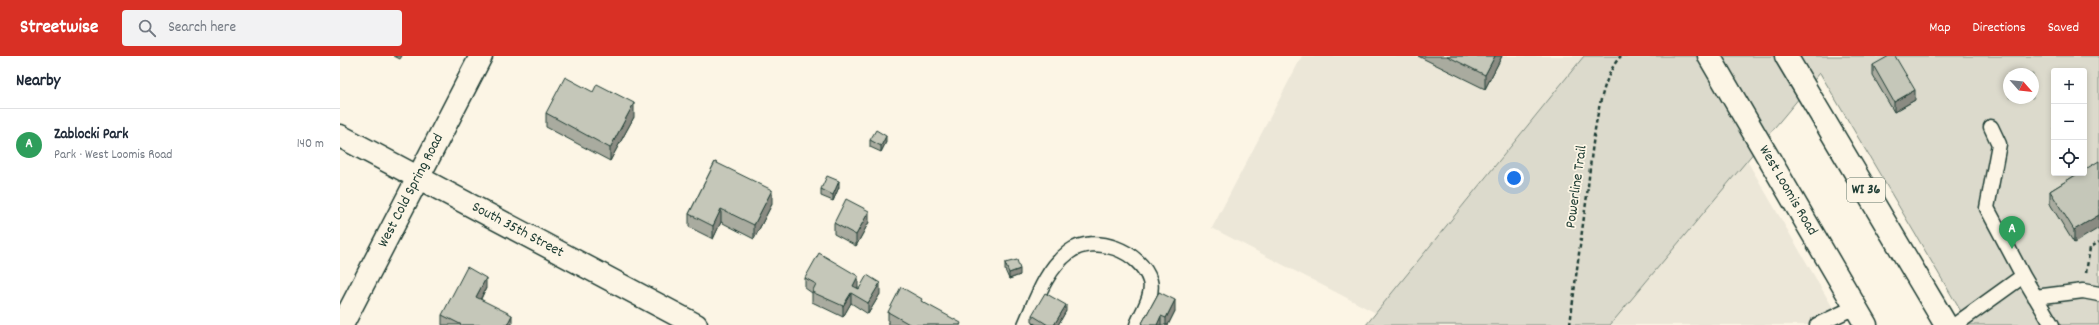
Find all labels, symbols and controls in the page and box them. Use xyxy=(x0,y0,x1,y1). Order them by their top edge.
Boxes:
search box xyxy=(122,10,402,46)
text: Streetwise xyxy=(20,15,98,42)
icon: search xyxy=(136,17,158,39)
text: Search here xyxy=(168,17,236,39)
text: Map xyxy=(1929,18,1951,38)
text: Directions xyxy=(1973,18,2026,38)
text: Saved xyxy=(2048,18,2079,38)
north arrow xyxy=(2003,68,2039,104)
map controls xyxy=(2051,68,2087,176)
button: + xyxy=(2051,68,2087,104)
text: Nearby xyxy=(16,70,60,94)
button: − xyxy=(2051,104,2087,140)
text: Zablocki Park xyxy=(54,124,128,146)
street label: West Cold Spring Road xyxy=(373,130,450,252)
text: A xyxy=(25,135,33,154)
text: 140 m xyxy=(297,135,324,154)
button: locate xyxy=(2051,140,2087,176)
street label: West Loomis Road xyxy=(1753,142,1823,240)
street label: Powerline Trail xyxy=(1560,144,1594,230)
text: Park · West Loomis Road xyxy=(54,146,172,165)
your location xyxy=(1504,168,1524,188)
road number: WI 36 xyxy=(1847,178,1885,202)
street label: South 35th Street xyxy=(467,197,568,264)
pin: A xyxy=(1999,216,2025,249)

